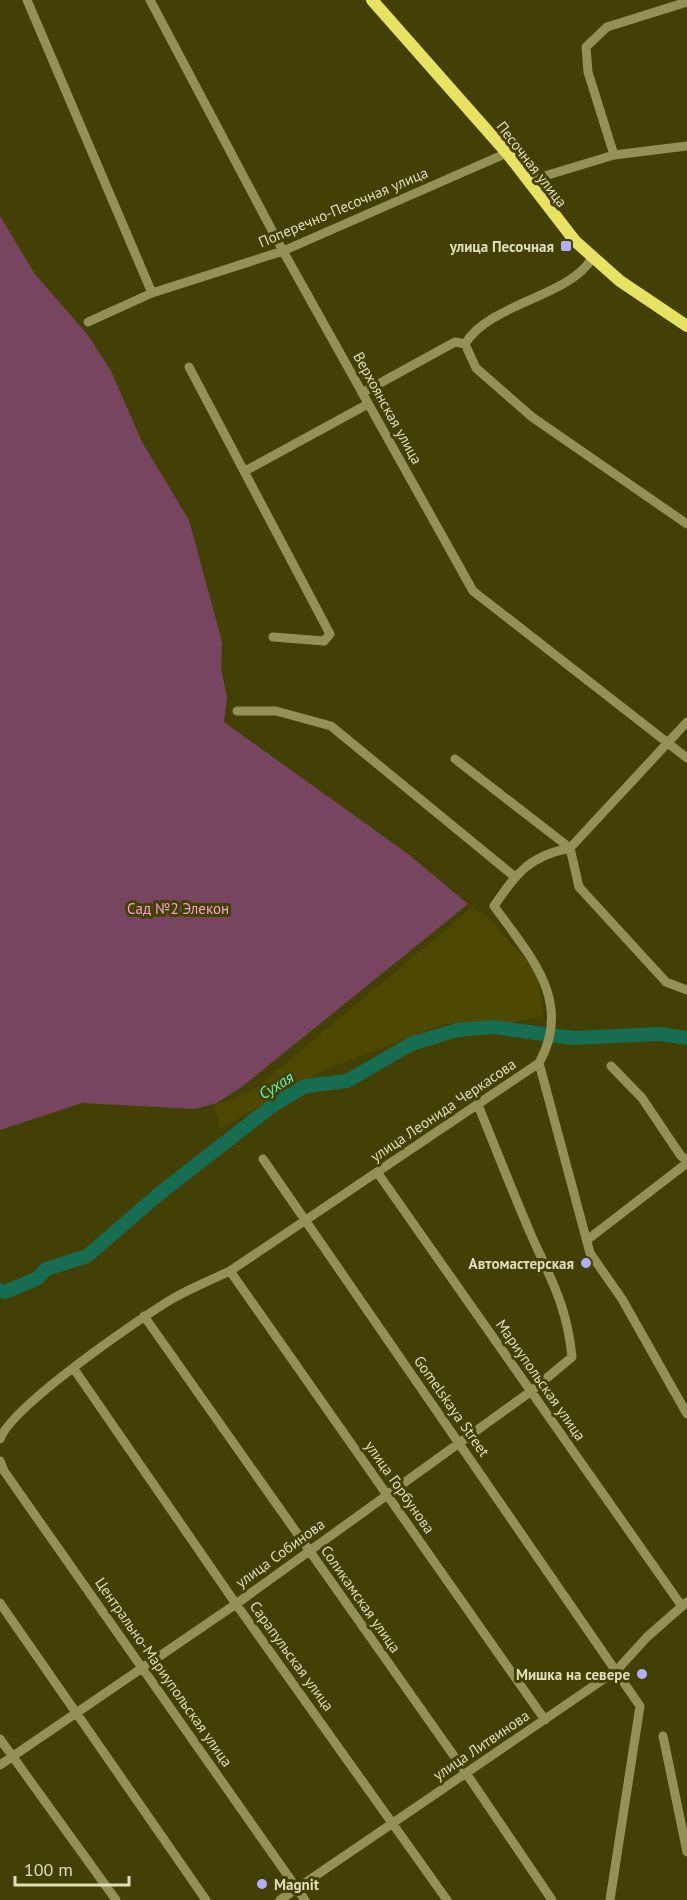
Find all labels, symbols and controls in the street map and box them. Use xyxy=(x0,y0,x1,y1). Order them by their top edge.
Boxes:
street label: Песочная улица xyxy=(492,117,572,211)
street label: Поперечно-Песочная улица xyxy=(255,163,431,251)
place label: улица Песочная xyxy=(449,237,554,256)
marker: улица Песочная xyxy=(559,239,573,253)
street label: Верхоянская улица xyxy=(349,349,427,467)
park label: Сад №2 Элекон xyxy=(127,899,229,918)
street label: улица Леонида Черкасова xyxy=(367,1054,519,1166)
water label: Сухая xyxy=(255,1066,298,1103)
place label: Автомастерская xyxy=(469,1254,574,1273)
marker: Автомастерская xyxy=(579,1256,593,1270)
street label: Мариупольская улица xyxy=(492,1316,590,1444)
street label: Gomelskaya Street xyxy=(410,1352,494,1460)
street label: улица Горбунова xyxy=(361,1437,439,1537)
street label: улица Собинова xyxy=(232,1514,328,1592)
street label: Соликамская улица xyxy=(317,1542,405,1656)
street label: Центрально-Мариупольская улица xyxy=(91,1574,237,1770)
street label: Сарапульская улица xyxy=(246,1597,338,1715)
place label: Мишка на севере xyxy=(516,1665,630,1684)
marker: Мишка на севере xyxy=(635,1667,649,1681)
street label: улица Литвинова xyxy=(429,1706,533,1784)
scale bar xyxy=(15,1849,129,1887)
text: 100 m xyxy=(24,1858,73,1881)
place label: Magnit xyxy=(274,1875,320,1894)
marker: Magnit xyxy=(255,1877,269,1891)

